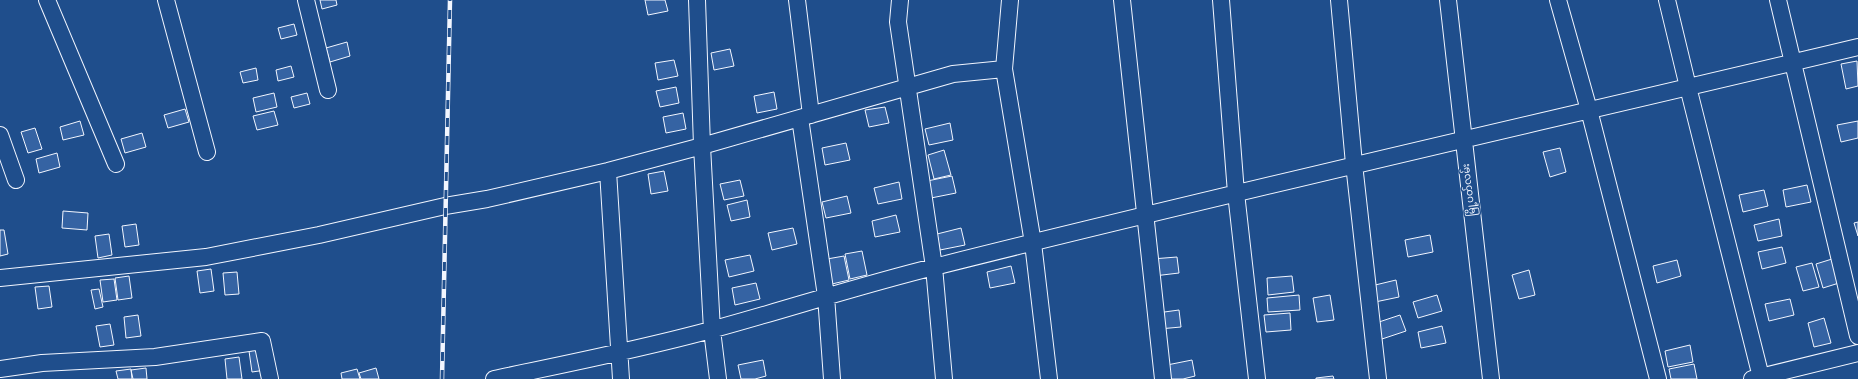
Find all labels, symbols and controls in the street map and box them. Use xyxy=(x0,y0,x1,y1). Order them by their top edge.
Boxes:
street label: မြို့ပတ်လမ်း xyxy=(1458,163,1480,217)

